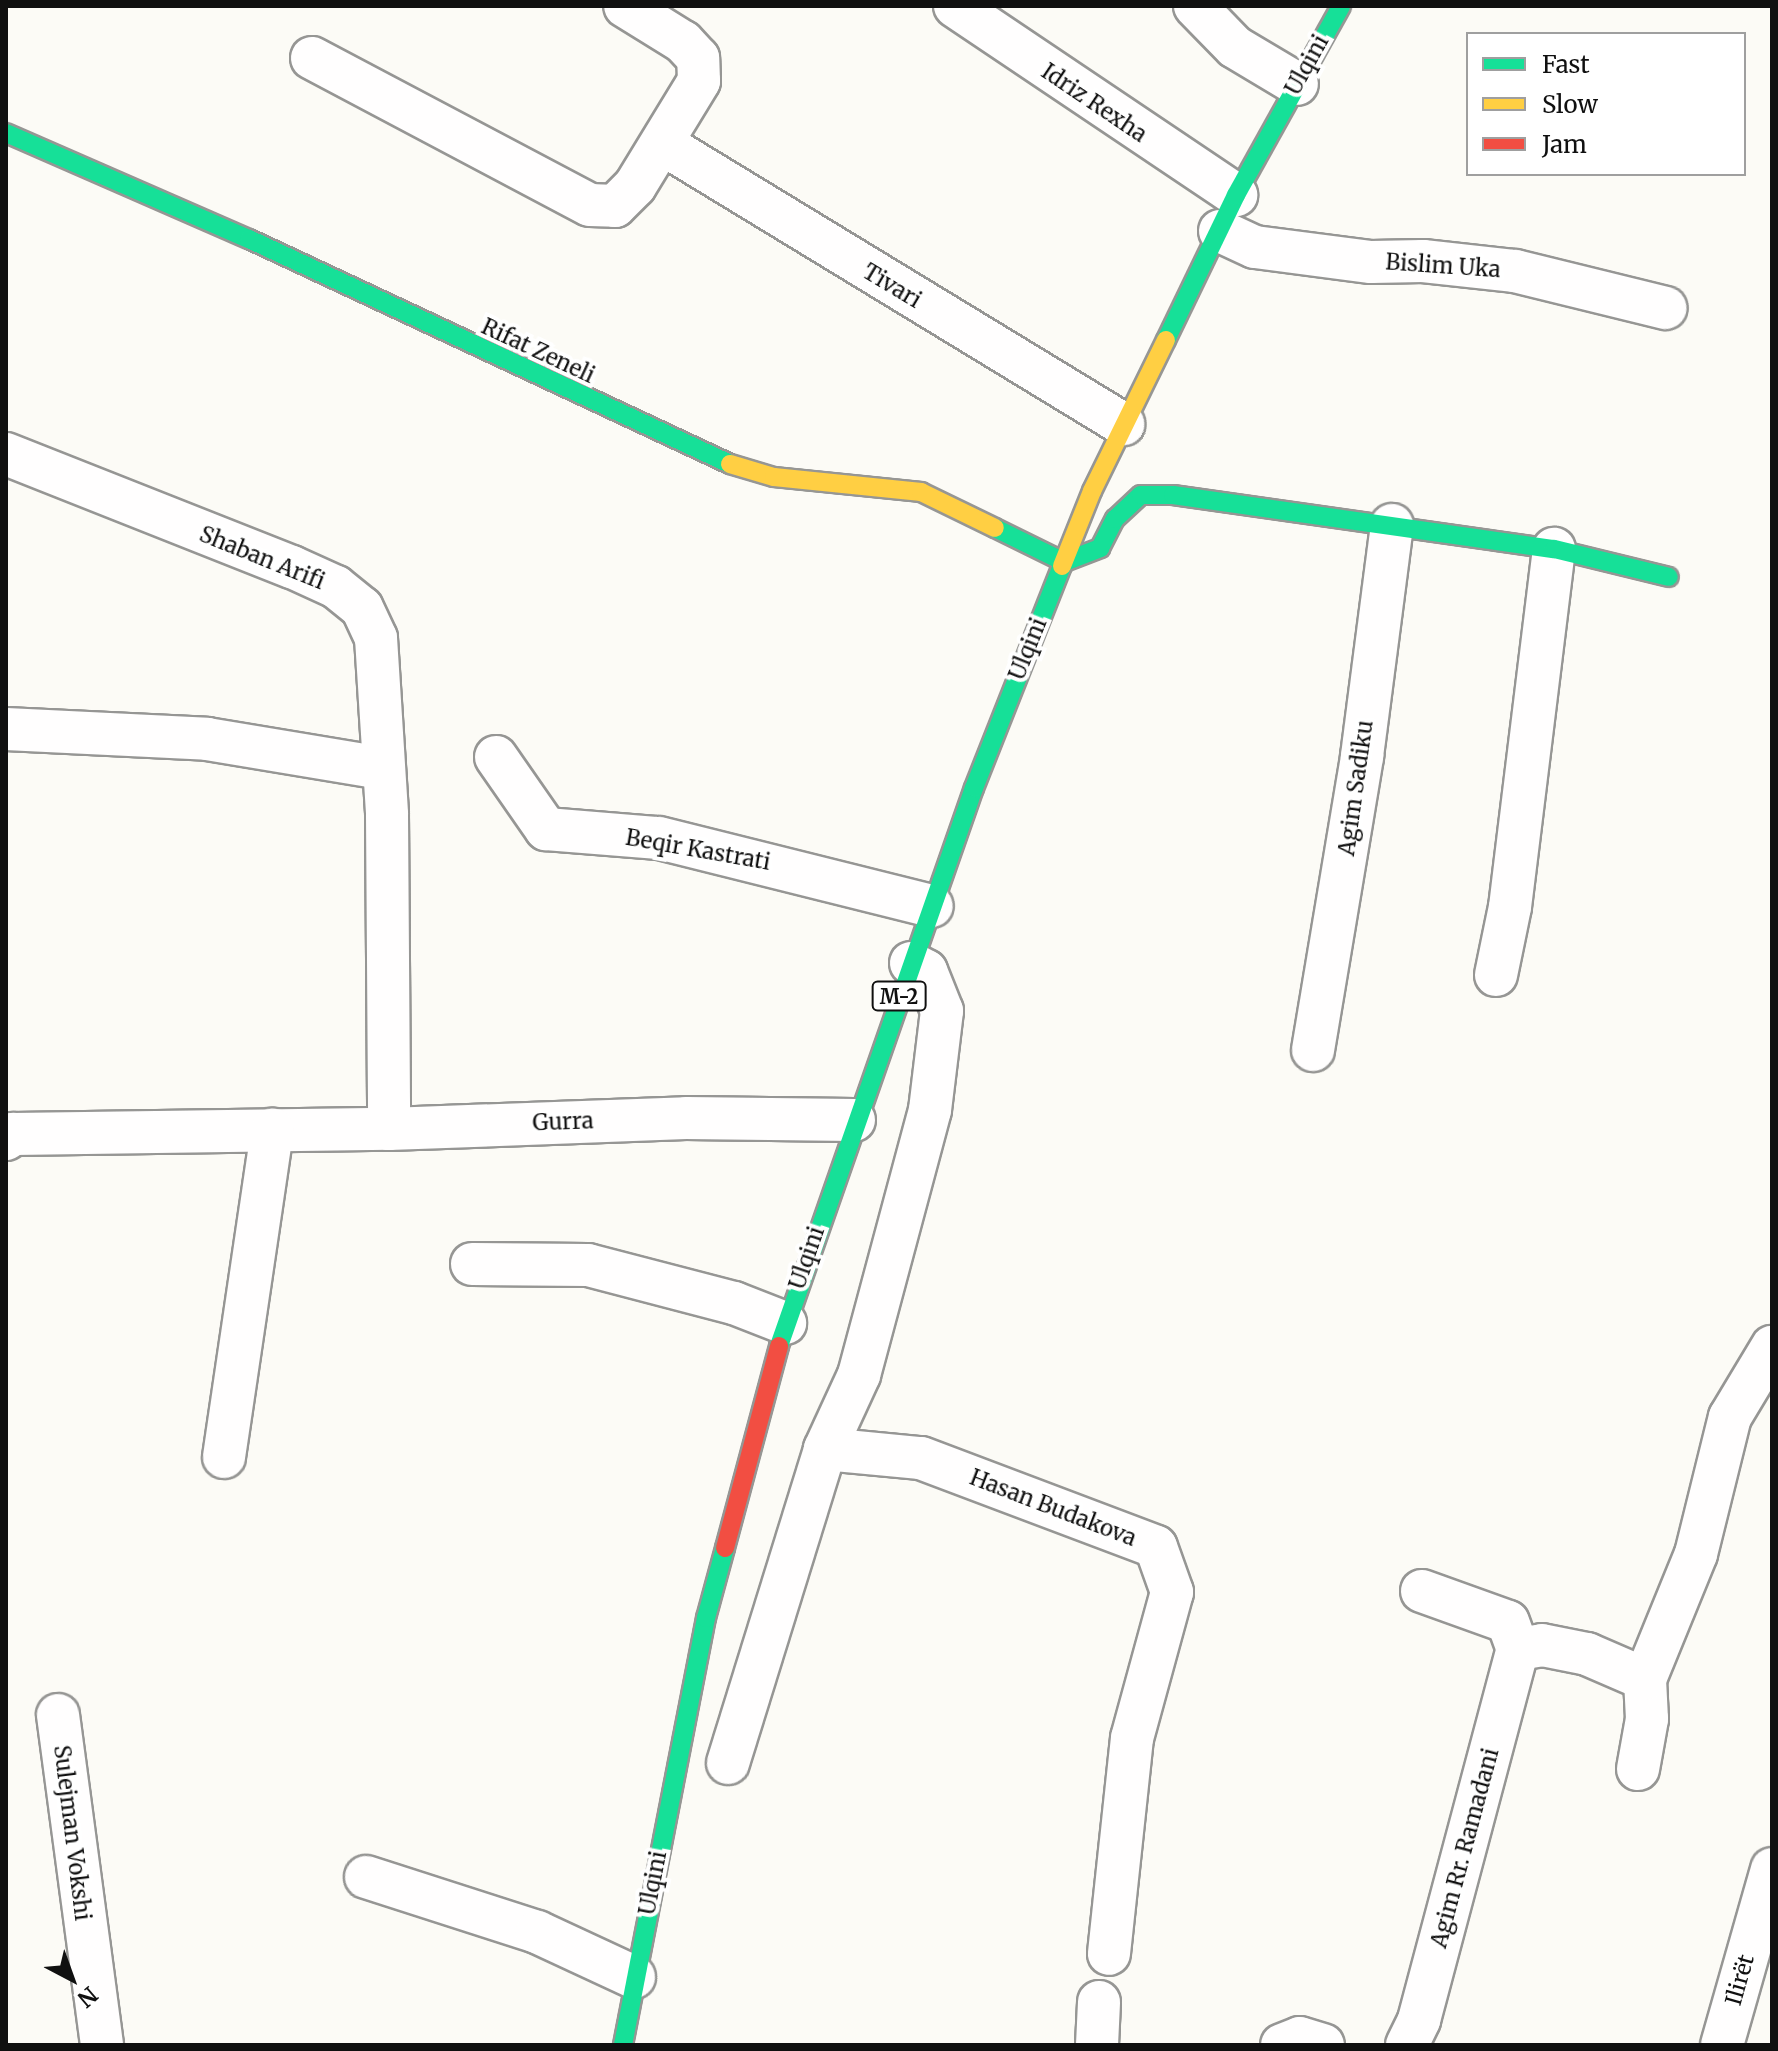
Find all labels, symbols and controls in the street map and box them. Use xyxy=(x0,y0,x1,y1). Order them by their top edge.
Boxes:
street label: Ulqini xyxy=(1280,30,1334,100)
legend xyxy=(1466,32,1746,176)
text: Fast xyxy=(1542,49,1590,80)
street label: Idriz Rexha xyxy=(1036,58,1152,148)
text: Slow xyxy=(1542,89,1598,120)
text: Jam xyxy=(1542,129,1587,160)
street label: Bislim Uka xyxy=(1385,249,1501,283)
street label: Tivari xyxy=(858,258,926,314)
street label: Rifat Zeneli xyxy=(477,313,599,389)
street label: Shaban Arifi xyxy=(196,521,328,595)
street label: Ulqini xyxy=(1004,614,1052,684)
street label: Agim Sadiku xyxy=(1333,719,1379,857)
street label: Beqir Kastrati xyxy=(624,824,772,876)
road number: M-2 xyxy=(871,980,927,1012)
street label: Gurra xyxy=(532,1108,594,1136)
street label: Ulqini xyxy=(784,1223,830,1293)
street label: Hasan Budakova xyxy=(966,1464,1140,1552)
street label: Sulejman Vokshi xyxy=(48,1744,96,1922)
street label: Agim Rr. Ramadani xyxy=(1426,1745,1504,1951)
street label: Ulqini xyxy=(634,1849,672,1917)
north arrow xyxy=(32,1939,112,2019)
street label: Ilirët xyxy=(1720,1952,1760,2008)
text: N xyxy=(72,1981,103,2013)

